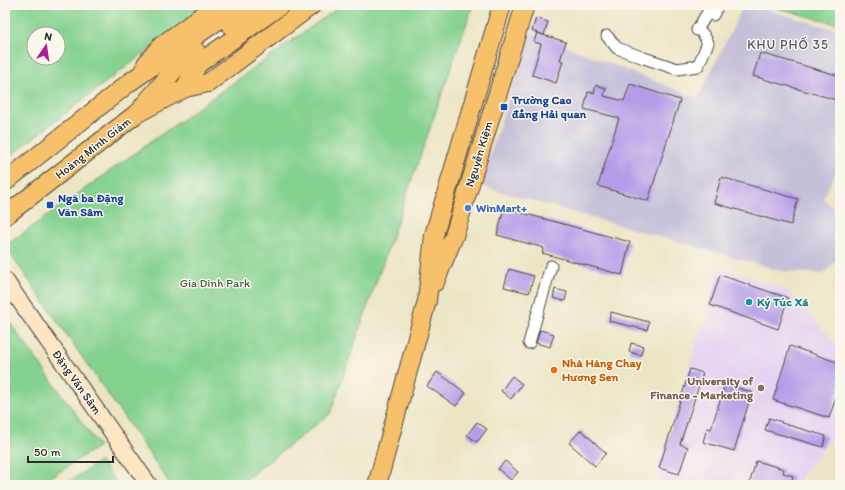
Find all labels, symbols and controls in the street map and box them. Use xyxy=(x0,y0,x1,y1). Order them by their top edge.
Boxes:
north arrow xyxy=(26,26,66,66)
text: N xyxy=(43,30,53,44)
district label: KHU PHỐ 35 xyxy=(747,36,829,52)
place label: Trường Cao đẳng Hải quan xyxy=(511,93,587,122)
marker: Trường Cao đẳng Hải quan xyxy=(499,102,509,112)
street label: Hoàng Minh Giám xyxy=(52,114,134,182)
street label: Nguyễn Kiệm xyxy=(462,119,496,189)
place label: Ngã ba Đặng Văn Sâm xyxy=(58,191,125,219)
marker: Ngã ba Đặng Văn Sâm xyxy=(45,200,55,210)
place label: WinMart+ xyxy=(476,201,528,215)
marker: WinMart+ xyxy=(463,203,473,213)
park label: Gia Dinh Park xyxy=(180,276,251,290)
place label: Ký Túc Xá xyxy=(757,295,809,310)
marker: Ký Túc Xá xyxy=(744,297,754,307)
street label: Đặng Văn Sâm xyxy=(50,347,104,417)
place label: Nhà Hàng Chay Hương Sen xyxy=(562,356,642,385)
marker: Nhà Hàng Chay Hương Sen xyxy=(549,365,559,375)
place label: University of Finance - Marketing xyxy=(650,374,754,403)
marker: University of Finance - Marketing xyxy=(756,383,766,393)
scale bar xyxy=(28,438,113,464)
text: 50 m xyxy=(34,445,60,459)

